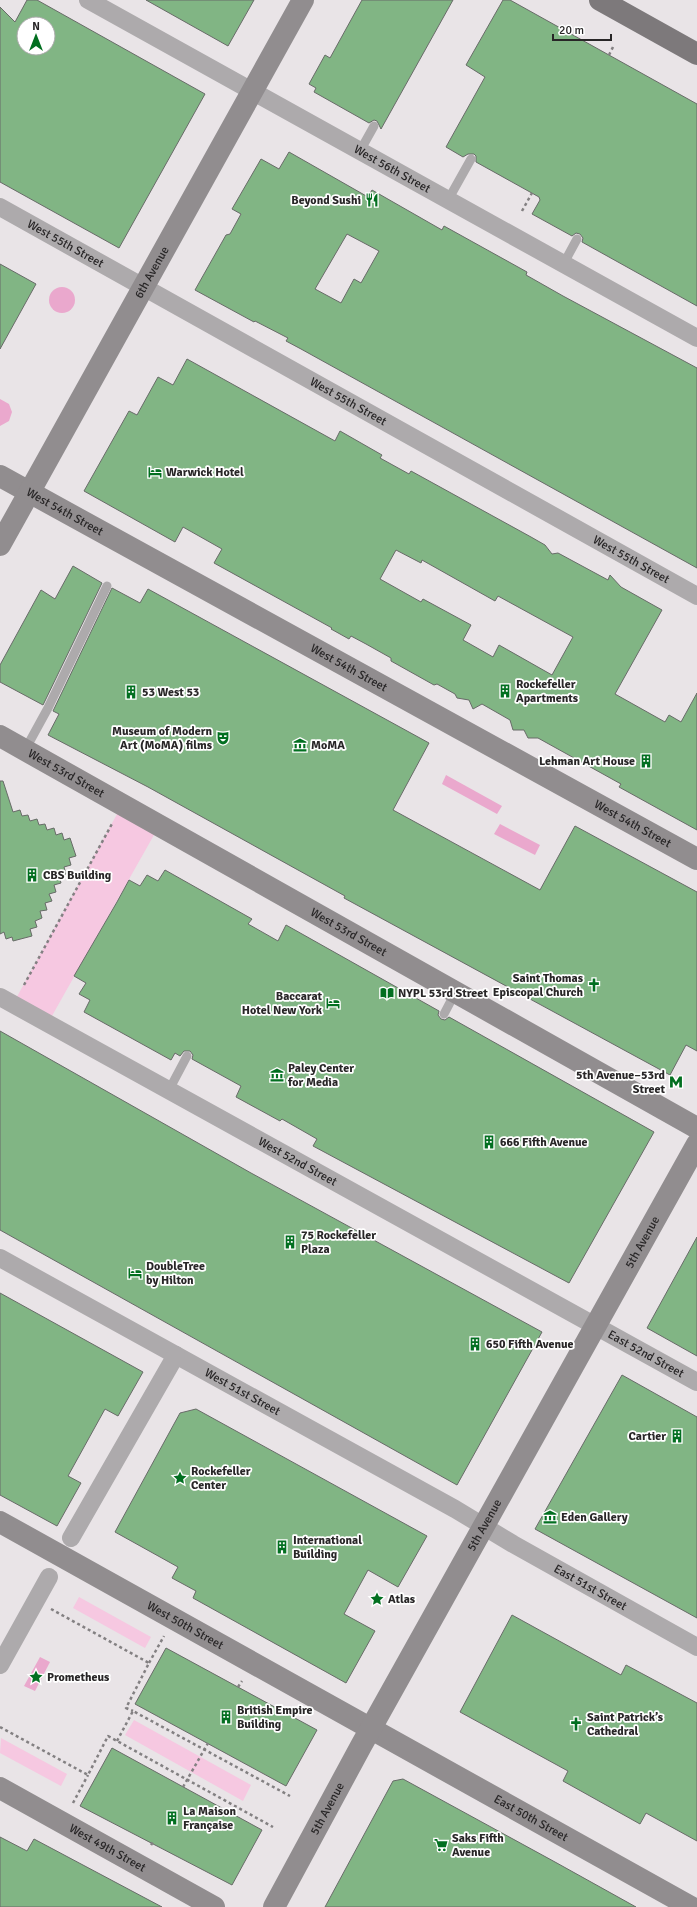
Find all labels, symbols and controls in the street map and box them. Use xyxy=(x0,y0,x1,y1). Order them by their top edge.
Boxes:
north arrow xyxy=(16,16,56,56)
scale bar xyxy=(553,16,611,42)
text: N xyxy=(32,20,40,33)
text: 20 m xyxy=(559,23,584,38)
street label: West 56th Street xyxy=(351,142,433,197)
restaurant icon: Beyond Sushi xyxy=(364,192,380,208)
place label: Beyond Sushi xyxy=(291,193,361,208)
street label: West 55th Street xyxy=(24,217,106,271)
street label: 6th Avenue xyxy=(132,244,173,301)
street label: West 55th Street xyxy=(307,374,389,429)
hotel icon: Warwick Hotel xyxy=(147,464,163,480)
place label: Warwick Hotel xyxy=(166,465,244,480)
street label: West 54th Street xyxy=(24,485,106,539)
street label: West 55th Street xyxy=(590,532,672,587)
street label: West 54th Street xyxy=(307,641,390,695)
place label: Rockefeller Apartments xyxy=(516,677,579,706)
building icon: Rockefeller Apartments xyxy=(497,683,513,699)
building icon: 53 West 53 xyxy=(123,684,139,700)
place label: 53 West 53 xyxy=(142,685,199,700)
place label: Museum of Modern Art (MoMA) films xyxy=(112,724,213,753)
theatre icon: Museum of Modern Art (MoMA) films xyxy=(215,730,231,746)
museum icon: MoMA xyxy=(292,737,308,753)
place label: MoMA xyxy=(311,738,345,753)
street label: West 53rd Street xyxy=(25,746,107,801)
building icon: Lehman Art House xyxy=(638,753,654,769)
place label: Lehman Art House xyxy=(539,754,635,769)
street label: West 54th Street xyxy=(591,797,674,851)
building icon: CBS Building xyxy=(24,867,40,883)
place label: CBS Building xyxy=(43,868,112,883)
street label: West 53rd Street xyxy=(307,905,389,960)
place label: Saint Thomas Episcopal Church xyxy=(493,971,584,1000)
church icon: Saint Thomas Episcopal Church xyxy=(586,977,602,993)
library icon: NYPL 53rd Street xyxy=(379,985,395,1001)
place label: NYPL 53rd Street xyxy=(398,986,488,1001)
place label: Baccarat Hotel New York xyxy=(242,989,323,1018)
hotel icon: Baccarat Hotel New York xyxy=(325,995,341,1011)
place label: Paley Center for Media xyxy=(287,1061,354,1090)
museum icon: Paley Center for Media xyxy=(269,1067,285,1083)
place label: 5th Avenue–53rd Street xyxy=(576,1068,666,1097)
metro station icon: 5th Avenue–53rd Street xyxy=(668,1074,684,1090)
street label: West 52nd Street xyxy=(255,1134,339,1190)
building icon: 666 Fifth Avenue xyxy=(481,1134,497,1150)
place label: 666 Fifth Avenue xyxy=(500,1135,588,1150)
street label: 5th Avenue xyxy=(622,1214,663,1271)
place label: 75 Rockefeller Plaza xyxy=(301,1228,376,1257)
building icon: 75 Rockefeller Plaza xyxy=(282,1234,298,1250)
place label: DoubleTree by Hilton xyxy=(146,1259,205,1288)
hotel icon: DoubleTree by Hilton xyxy=(127,1265,143,1281)
street label: East 52nd Street xyxy=(605,1327,686,1381)
building icon: 650 Fifth Avenue xyxy=(467,1336,483,1352)
place label: 650 Fifth Avenue xyxy=(486,1337,574,1352)
street label: West 51st Street xyxy=(202,1365,283,1419)
building icon: Cartier xyxy=(669,1428,685,1444)
place label: Cartier xyxy=(629,1429,666,1444)
place label: Rockefeller Center xyxy=(191,1464,251,1493)
place icon: Rockefeller Center xyxy=(172,1470,188,1486)
street label: 5th Avenue xyxy=(464,1497,505,1554)
museum icon: Eden Gallery xyxy=(542,1509,558,1525)
place label: Eden Gallery xyxy=(561,1510,628,1525)
place label: International Building xyxy=(293,1533,362,1562)
building icon: International Building xyxy=(274,1539,290,1555)
street label: East 51st Street xyxy=(551,1561,629,1614)
place icon: Atlas xyxy=(369,1591,385,1607)
place label: Atlas xyxy=(388,1592,416,1607)
street label: West 50th Street xyxy=(144,1598,226,1653)
place icon: Prometheus xyxy=(28,1669,44,1685)
place label: Prometheus xyxy=(47,1670,110,1685)
place label: British Empire Building xyxy=(237,1703,313,1732)
building icon: British Empire Building xyxy=(218,1709,234,1725)
place label: Saint Patrick’s Cathedral xyxy=(587,1710,664,1739)
church icon: Saint Patrick’s Cathedral xyxy=(568,1716,584,1732)
street label: 5th Avenue xyxy=(307,1780,348,1838)
street label: East 50th Street xyxy=(491,1792,571,1845)
place label: La Maison Française xyxy=(183,1804,236,1833)
building icon: La Maison Française xyxy=(164,1810,180,1826)
street label: West 49th Street xyxy=(66,1821,148,1876)
place label: Saks Fifth Avenue xyxy=(452,1831,504,1860)
supermarket icon: Saks Fifth Avenue xyxy=(433,1837,449,1853)

